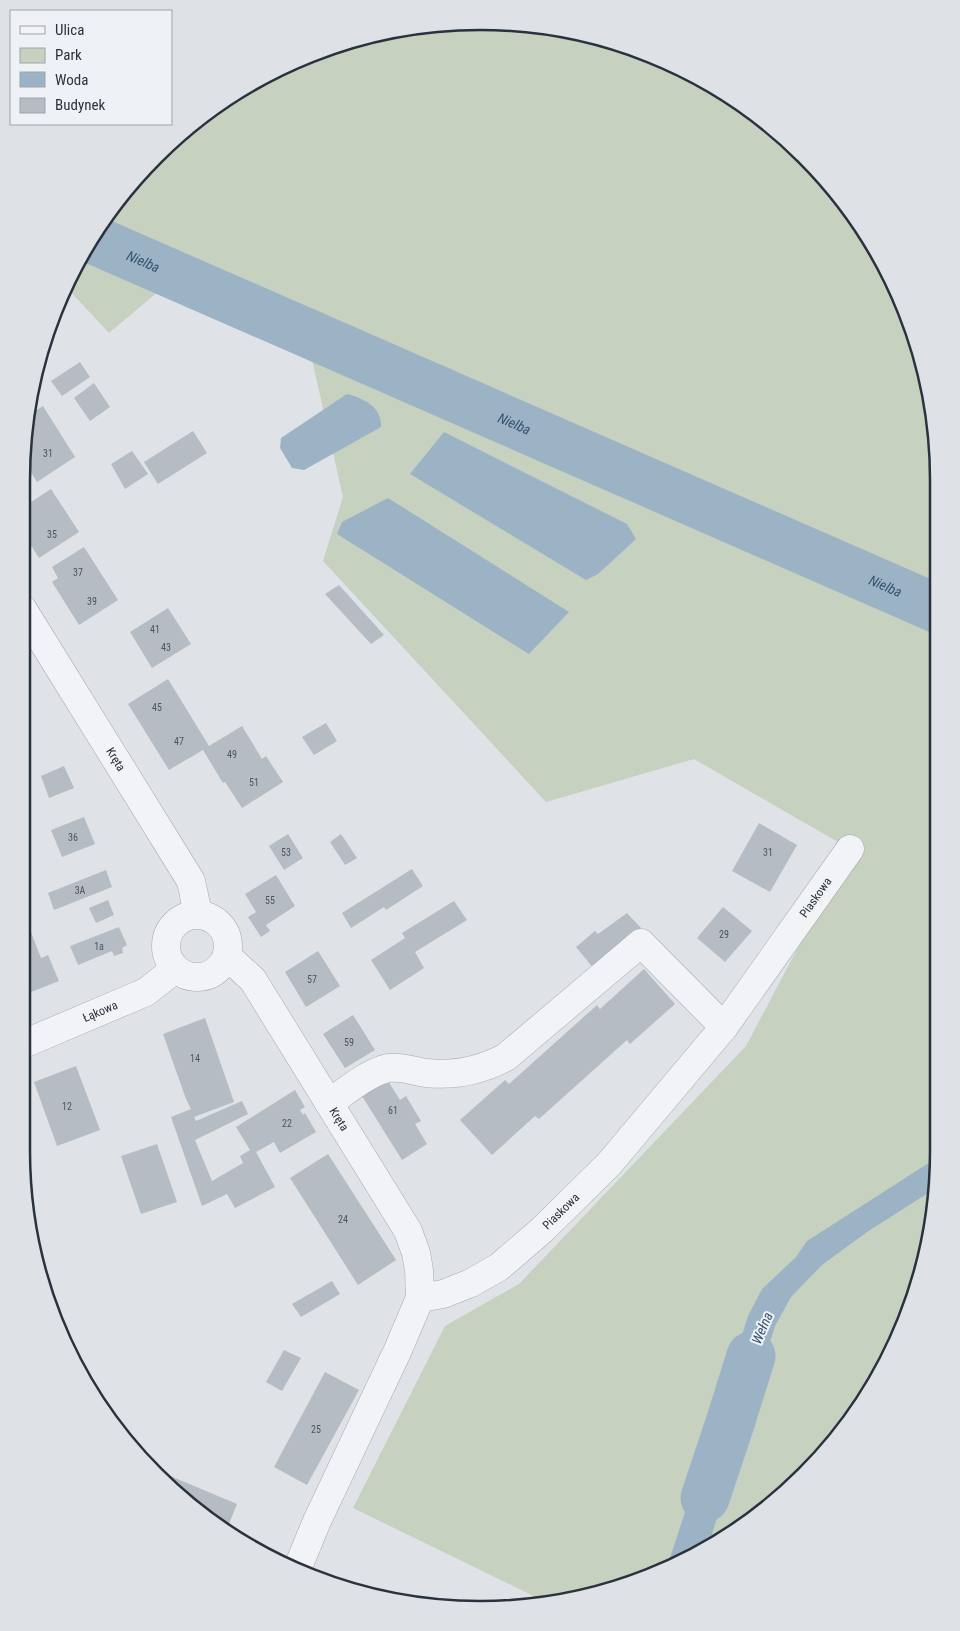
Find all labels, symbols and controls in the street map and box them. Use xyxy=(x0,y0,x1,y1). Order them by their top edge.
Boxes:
legend xyxy=(10,10,172,125)
text: Ulica xyxy=(55,21,84,39)
text: Park xyxy=(55,46,82,64)
text: Woda xyxy=(55,71,88,89)
text: Budynek xyxy=(55,96,105,114)
water label: Nielba xyxy=(124,247,162,276)
water label: Nielba xyxy=(495,410,533,438)
house number: 31 xyxy=(43,448,53,459)
house number: 35 xyxy=(47,529,57,540)
house number: 37 xyxy=(73,567,83,578)
water label: Nielba xyxy=(867,572,904,600)
house number: 39 xyxy=(87,596,97,607)
house number: 41 xyxy=(150,624,160,635)
house number: 43 xyxy=(161,642,171,653)
house number: 45 xyxy=(152,702,162,713)
house number: 47 xyxy=(174,736,184,747)
street label: Kręta xyxy=(103,745,128,774)
house number: 49 xyxy=(227,749,237,760)
house number: 51 xyxy=(249,777,259,788)
house number: 36 xyxy=(68,832,78,843)
house number: 53 xyxy=(281,847,291,858)
house number: 31 xyxy=(763,847,773,858)
street label: Piaskowa xyxy=(797,875,835,920)
house number: 3A xyxy=(75,885,86,896)
house number: 55 xyxy=(265,895,275,906)
house number: 29 xyxy=(719,929,729,940)
house number: 1a xyxy=(94,941,104,952)
house number: 57 xyxy=(307,974,317,985)
street label: Łąkowa xyxy=(81,998,120,1025)
house number: 59 xyxy=(344,1037,354,1048)
house number: 14 xyxy=(190,1053,200,1064)
house number: 12 xyxy=(62,1101,72,1112)
street label: Kręta xyxy=(326,1105,352,1134)
house number: 61 xyxy=(388,1105,398,1116)
house number: 22 xyxy=(282,1118,292,1129)
street label: Piaskowa xyxy=(540,1190,582,1232)
house number: 24 xyxy=(338,1214,348,1225)
water label: Wełna xyxy=(748,1310,776,1346)
house number: 25 xyxy=(311,1424,321,1435)

